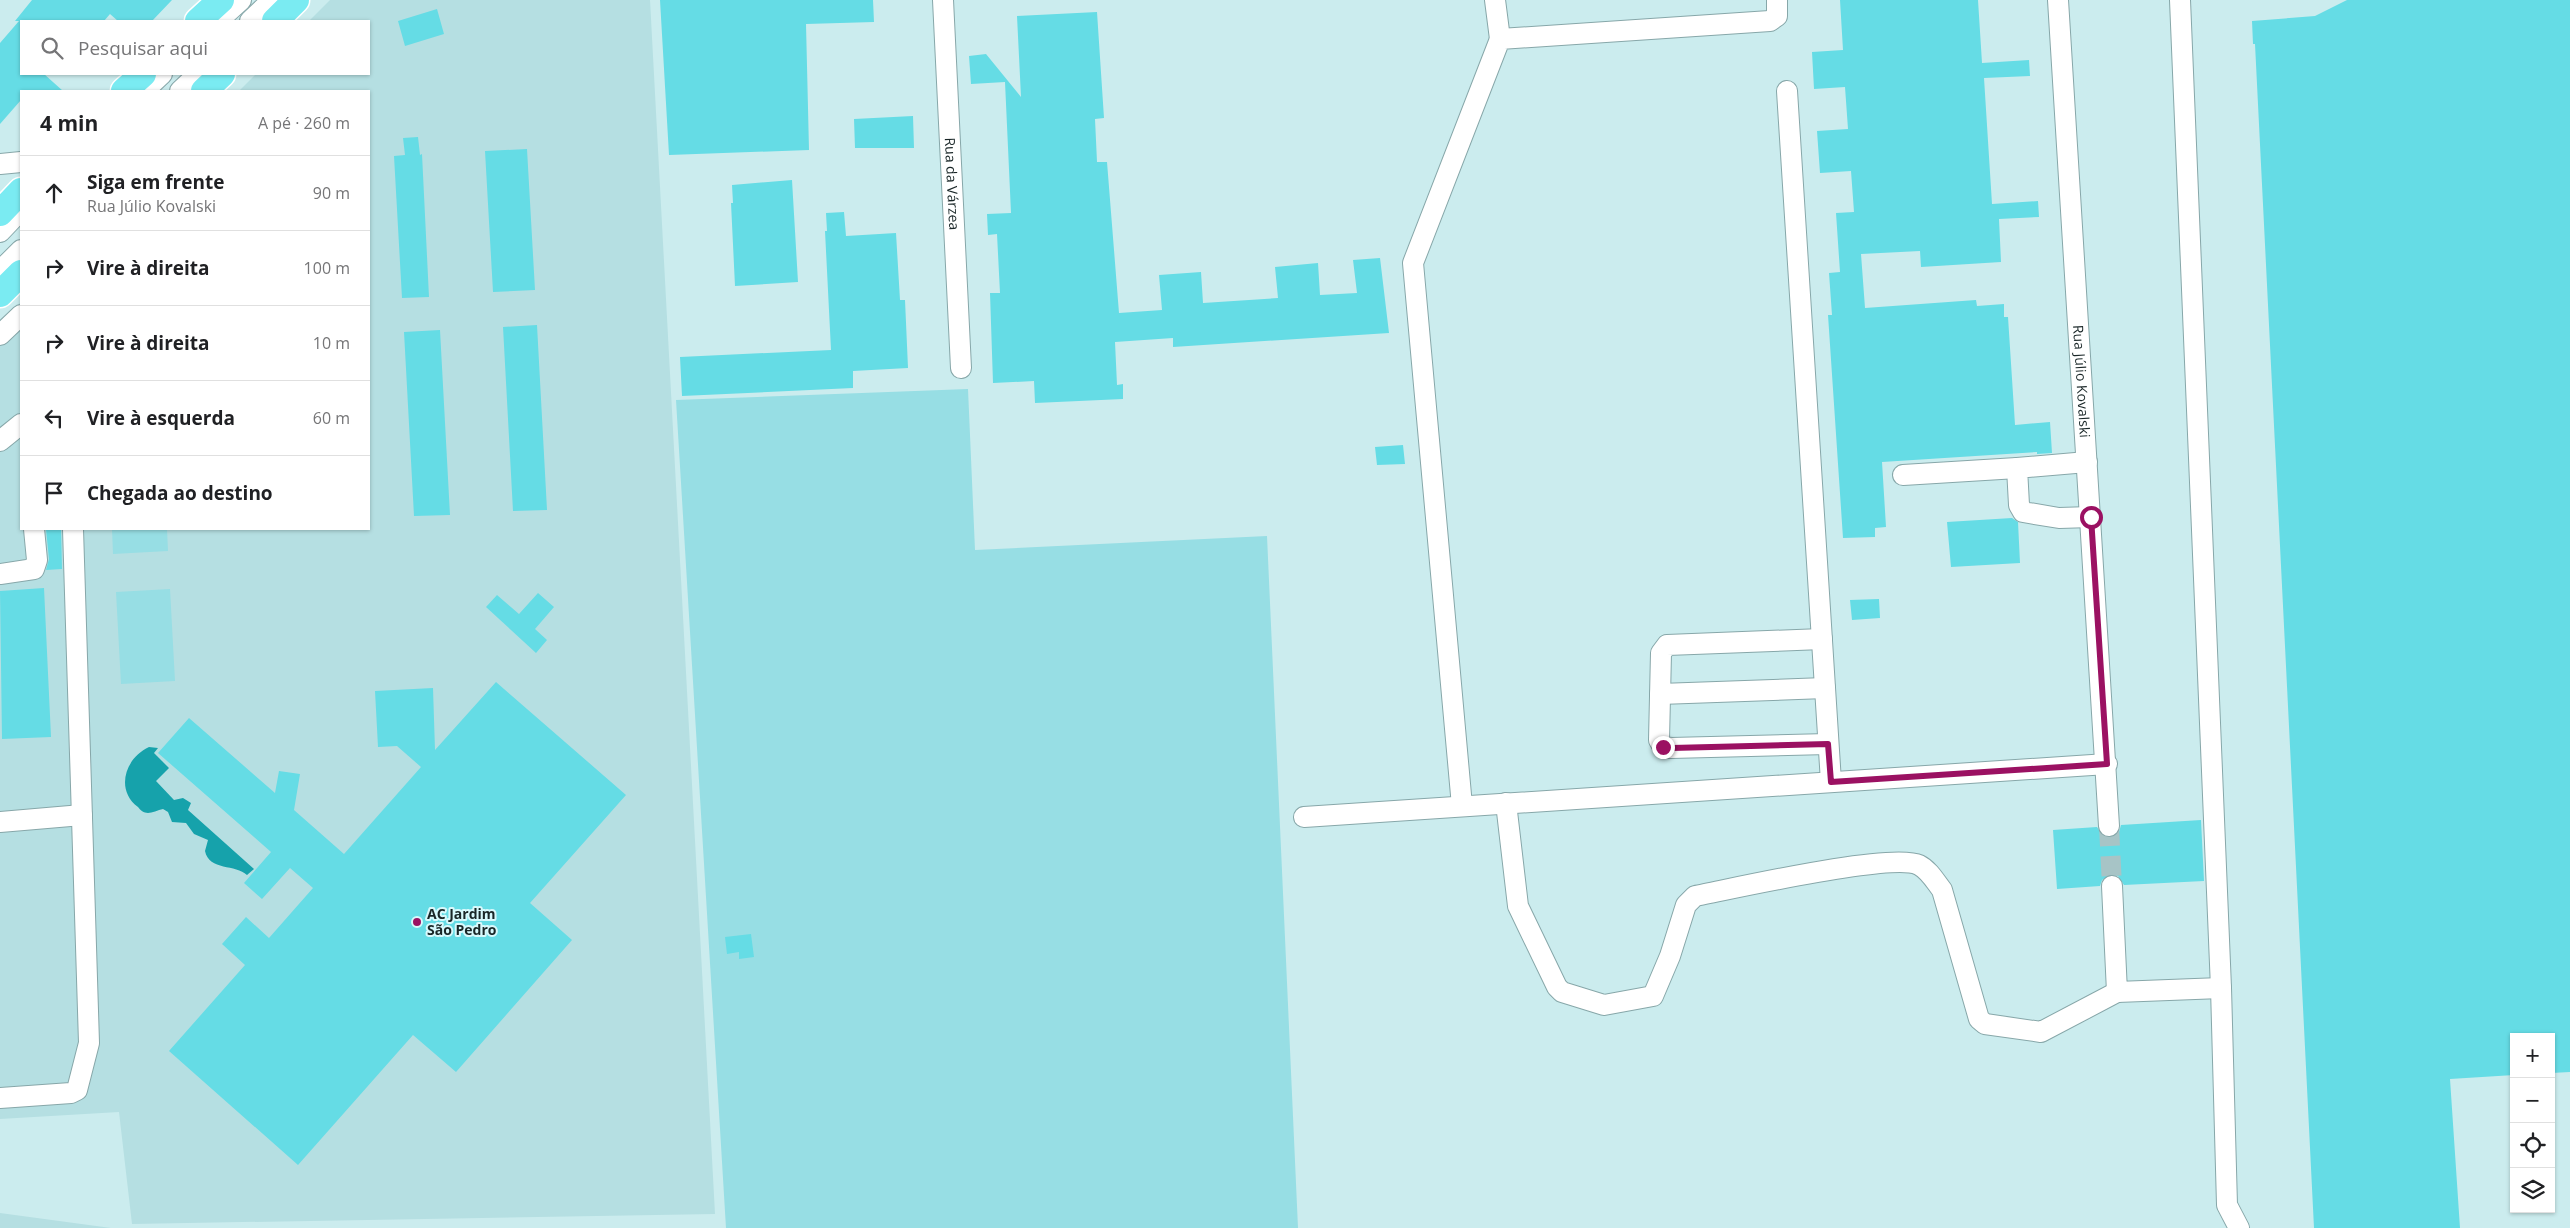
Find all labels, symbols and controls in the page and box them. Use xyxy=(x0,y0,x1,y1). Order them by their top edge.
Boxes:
search box xyxy=(20,20,370,75)
icon: search xyxy=(38,34,66,62)
text: Pesquisar aqui xyxy=(78,35,208,61)
text: 4 min xyxy=(40,109,98,137)
text: A pé · 260 m xyxy=(258,112,350,134)
street label: Rua da Várzea xyxy=(941,137,964,231)
text: Siga em frente xyxy=(87,169,224,195)
icon: ahead xyxy=(40,179,68,207)
text: 90 m xyxy=(313,182,350,204)
text: Rua Júlio Kovalski xyxy=(87,195,216,217)
icon: right xyxy=(40,254,68,282)
text: Vire à direita xyxy=(87,255,210,281)
text: 100 m xyxy=(304,257,350,279)
street label: Rua Júlio Kovalski xyxy=(2069,324,2095,438)
icon: right xyxy=(40,329,68,357)
text: Vire à direita xyxy=(87,330,210,356)
text: 10 m xyxy=(313,332,350,354)
icon: left xyxy=(40,404,68,432)
text: Vire à esquerda xyxy=(87,405,235,431)
text: 60 m xyxy=(313,407,350,429)
icon: arrive xyxy=(40,479,68,507)
text: Chegada ao destino xyxy=(87,480,273,506)
route start xyxy=(2080,506,2103,529)
route end xyxy=(1652,736,1675,759)
place label: AC Jardim São Pedro xyxy=(427,904,497,939)
marker: AC Jardim São Pedro xyxy=(411,916,423,928)
map controls xyxy=(2510,1033,2555,1213)
button: + xyxy=(2510,1033,2555,1078)
button: − xyxy=(2510,1078,2555,1123)
button: locate xyxy=(2510,1123,2555,1168)
button: layers xyxy=(2510,1168,2555,1213)

